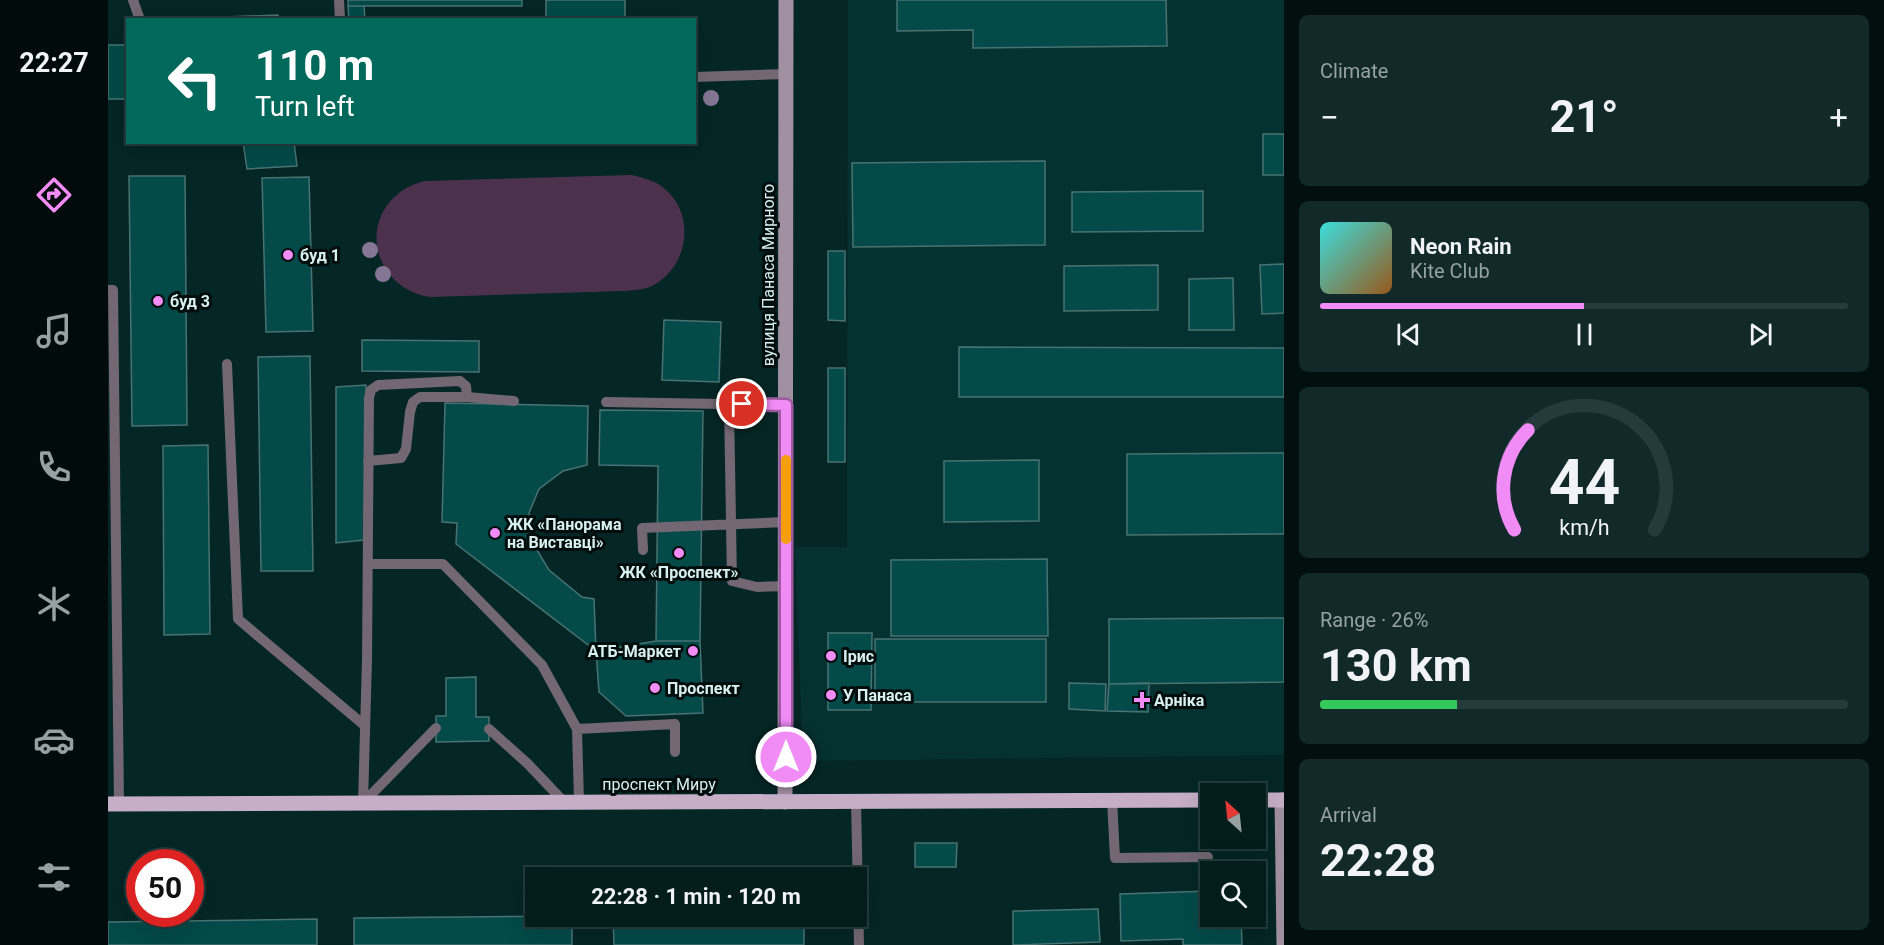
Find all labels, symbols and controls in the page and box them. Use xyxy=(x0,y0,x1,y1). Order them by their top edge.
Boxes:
text: 110 m xyxy=(255,41,374,90)
icon: left xyxy=(156,42,234,120)
text: 22:27 xyxy=(19,47,89,79)
text: Climate xyxy=(1320,59,1388,83)
text: 21° xyxy=(1549,90,1619,143)
text: Turn left xyxy=(255,91,355,123)
text: − xyxy=(1320,98,1339,137)
text: + xyxy=(1829,98,1848,137)
icon: directions xyxy=(33,174,75,216)
street label: вулиця Панаса Мирного xyxy=(759,184,778,366)
text: Neon Rain xyxy=(1410,234,1512,259)
place label: буд 1 xyxy=(300,246,340,265)
marker: буд 1 xyxy=(281,248,295,262)
text: Kite Club xyxy=(1410,259,1490,283)
place label: буд 3 xyxy=(170,292,210,311)
marker: буд 3 xyxy=(151,294,165,308)
icon: music xyxy=(33,310,75,352)
icon: previous xyxy=(1392,318,1425,351)
icon: pause xyxy=(1568,318,1601,351)
icon: next xyxy=(1744,318,1777,351)
pin xyxy=(716,378,767,429)
icon: arrive xyxy=(725,387,758,420)
icon: phone xyxy=(33,446,75,488)
text: 44 xyxy=(1548,446,1620,519)
place label: ЖК «Панорама на Виставці» xyxy=(507,515,622,552)
text: km/h xyxy=(1559,515,1609,540)
marker: ЖК «Панорама на Виставці» xyxy=(488,526,502,540)
marker: ЖК «Проспект» xyxy=(672,546,686,560)
place label: ЖК «Проспект» xyxy=(620,563,738,582)
icon: climate xyxy=(33,583,75,625)
text: Range · 26% xyxy=(1320,608,1428,632)
text: 130 km xyxy=(1320,639,1472,692)
place label: АТБ-Маркет xyxy=(588,642,681,661)
marker: АТБ-Маркет xyxy=(686,644,700,658)
place label: Ірис xyxy=(843,647,874,666)
marker: Ірис xyxy=(824,649,838,663)
place label: Проспект xyxy=(667,679,740,698)
marker: Проспект xyxy=(648,681,662,695)
place label: У Панаса xyxy=(843,686,912,705)
marker: У Панаса xyxy=(824,688,838,702)
place label: Арніка xyxy=(1154,691,1205,710)
marker: Арніка xyxy=(1135,693,1149,707)
icon: car xyxy=(33,719,75,761)
position arrow xyxy=(754,725,818,789)
street label: проспект Миру xyxy=(602,775,716,794)
north arrow xyxy=(1200,783,1266,849)
map controls xyxy=(1200,783,1266,927)
text: Arrival xyxy=(1320,803,1377,827)
text: 22:28 xyxy=(1320,834,1436,887)
speed limit sign: 50 xyxy=(126,849,204,927)
icon: filters xyxy=(33,856,75,898)
button: search xyxy=(1200,861,1266,927)
text: 22:28 · 1 min · 120 m xyxy=(591,884,801,909)

